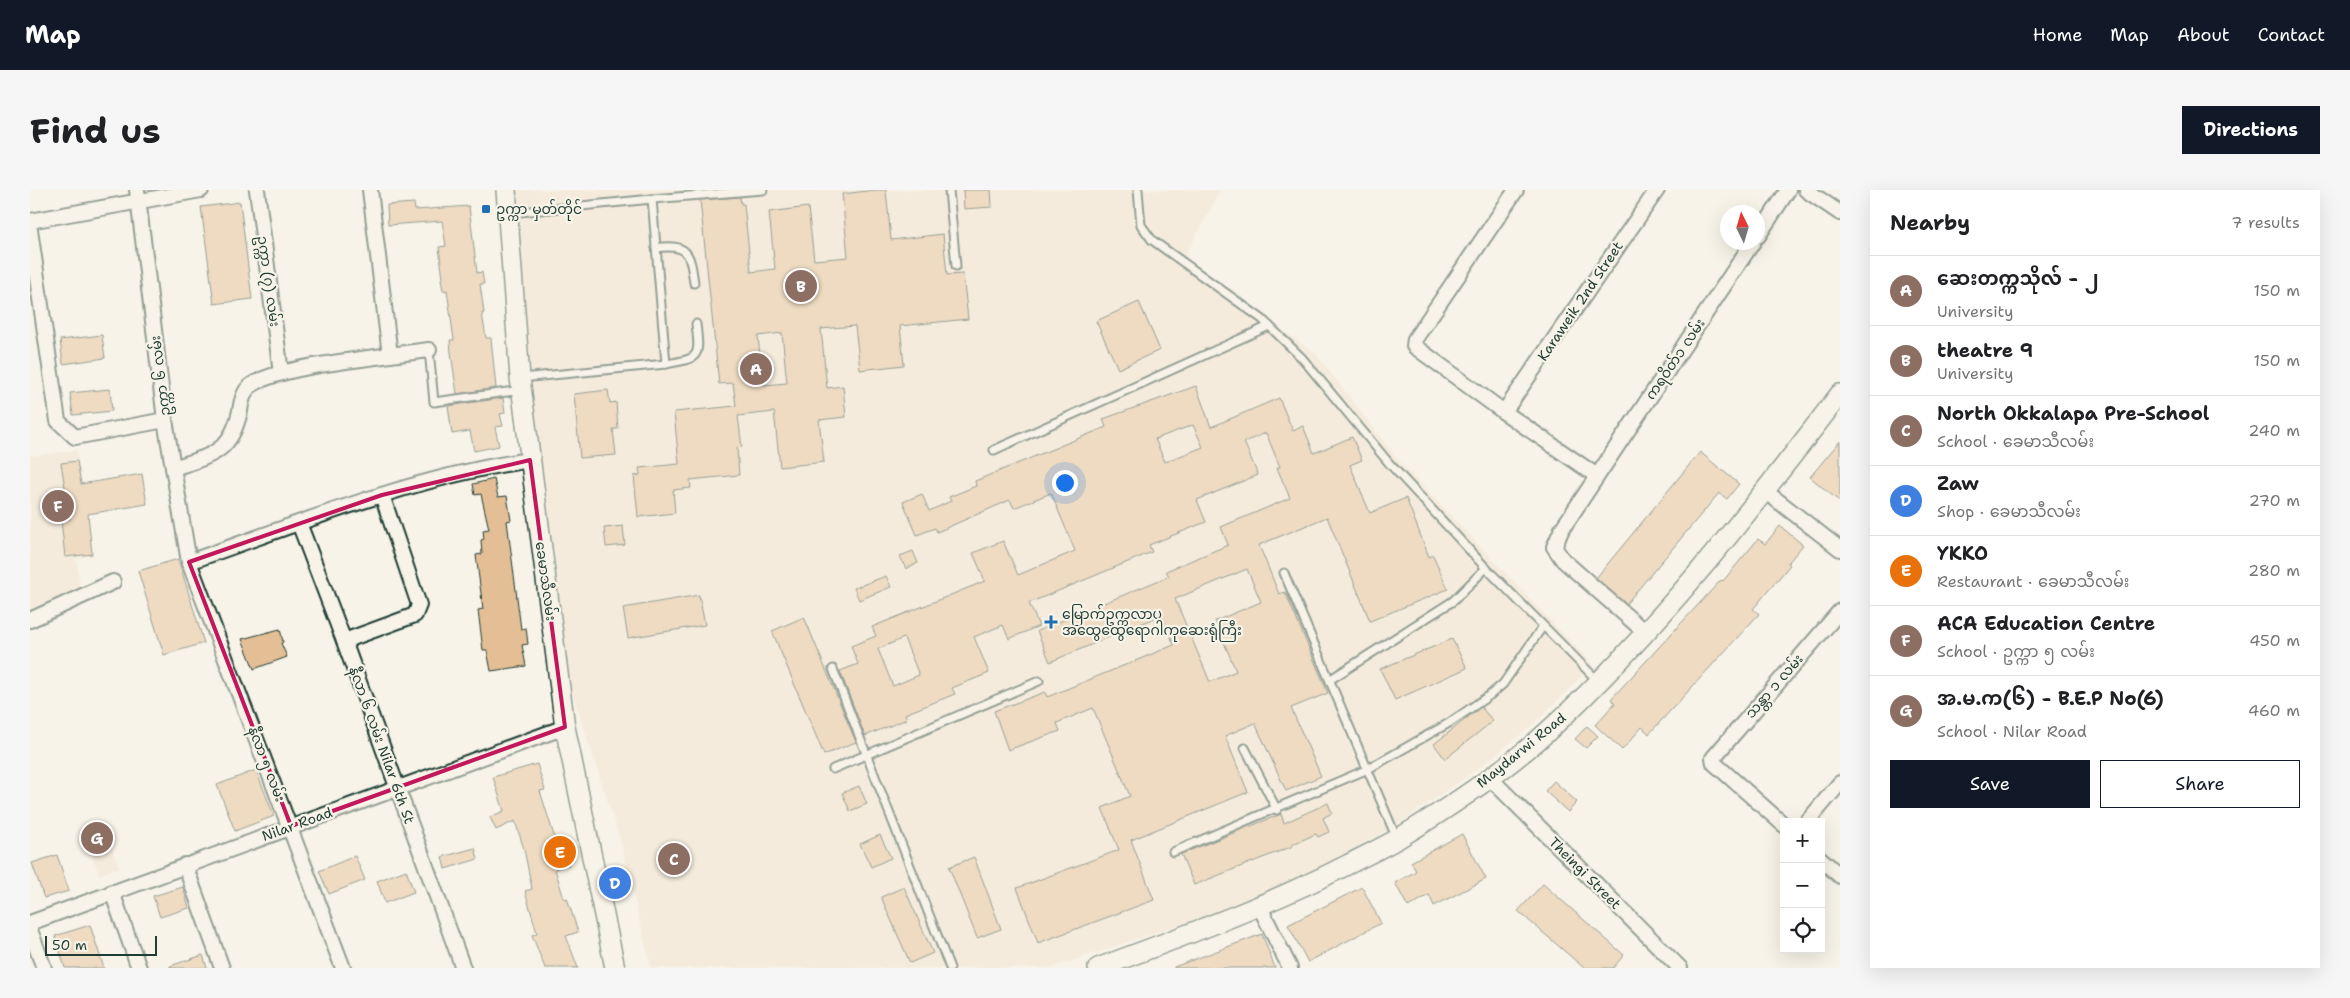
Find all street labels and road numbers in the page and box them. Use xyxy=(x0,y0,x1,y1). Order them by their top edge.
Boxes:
street label: ဥက္ကာ (၇) လမ်း xyxy=(251,234,285,328)
street label: Karaweik 2nd Street xyxy=(1533,238,1627,364)
street label: ကရဝိတ်၁ လမ်း xyxy=(1640,314,1711,405)
street label: ဥက္ကာ ၆ လမ်း xyxy=(145,334,177,417)
street label: ခေမာသီလမ်း xyxy=(532,540,561,622)
street label: သန္တာ ၁ လမ်း xyxy=(1740,650,1809,724)
street label: နီလာ ၆ လမ်း Nilar 6th St xyxy=(342,664,420,827)
street label: Maydarwi Road xyxy=(1473,708,1569,792)
street label: နီလာ ၅ လမ်း xyxy=(242,723,291,805)
street label: Nilar Road xyxy=(259,803,335,845)
street label: Theingi Street xyxy=(1545,833,1625,913)

